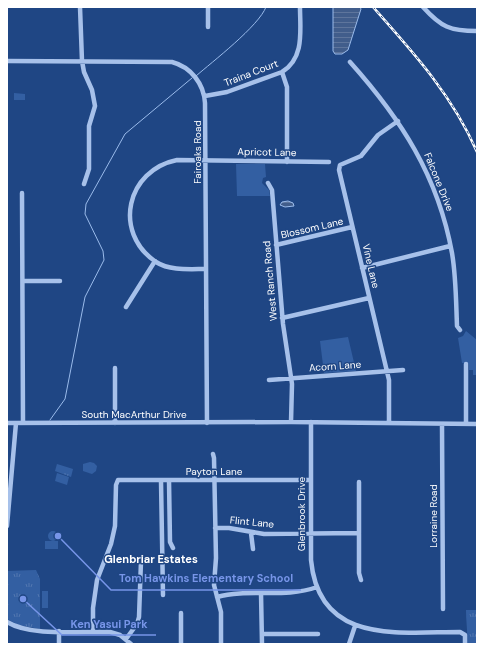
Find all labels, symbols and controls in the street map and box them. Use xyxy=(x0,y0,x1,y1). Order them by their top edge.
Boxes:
street label: Traina Court xyxy=(222,57,280,89)
street label: Fairoaks Road xyxy=(191,120,204,184)
street label: Apricot Lane xyxy=(237,145,297,159)
street label: Falcone Drive xyxy=(421,151,457,214)
street label: Blossom Lane xyxy=(279,214,345,242)
street label: West Ranch Road xyxy=(260,240,280,322)
street label: Vine Lane xyxy=(360,242,382,290)
street label: Acorn Lane xyxy=(308,358,362,374)
street label: South MacArthur Drive xyxy=(81,408,187,421)
street label: Payton Lane xyxy=(186,465,243,478)
street label: Glenbrook Drive xyxy=(295,477,308,551)
street label: Lorraine Road xyxy=(427,484,440,548)
street label: Flint Lane xyxy=(229,513,275,531)
district label: Glenbriar Estates xyxy=(104,552,198,566)
callout: Tom Hawkins Elementary School xyxy=(111,567,301,590)
text: Tom Hawkins Elementary School xyxy=(119,571,293,585)
callout: Ken Yasui Park xyxy=(62,612,156,635)
text: Ken Yasui Park xyxy=(70,617,148,631)

